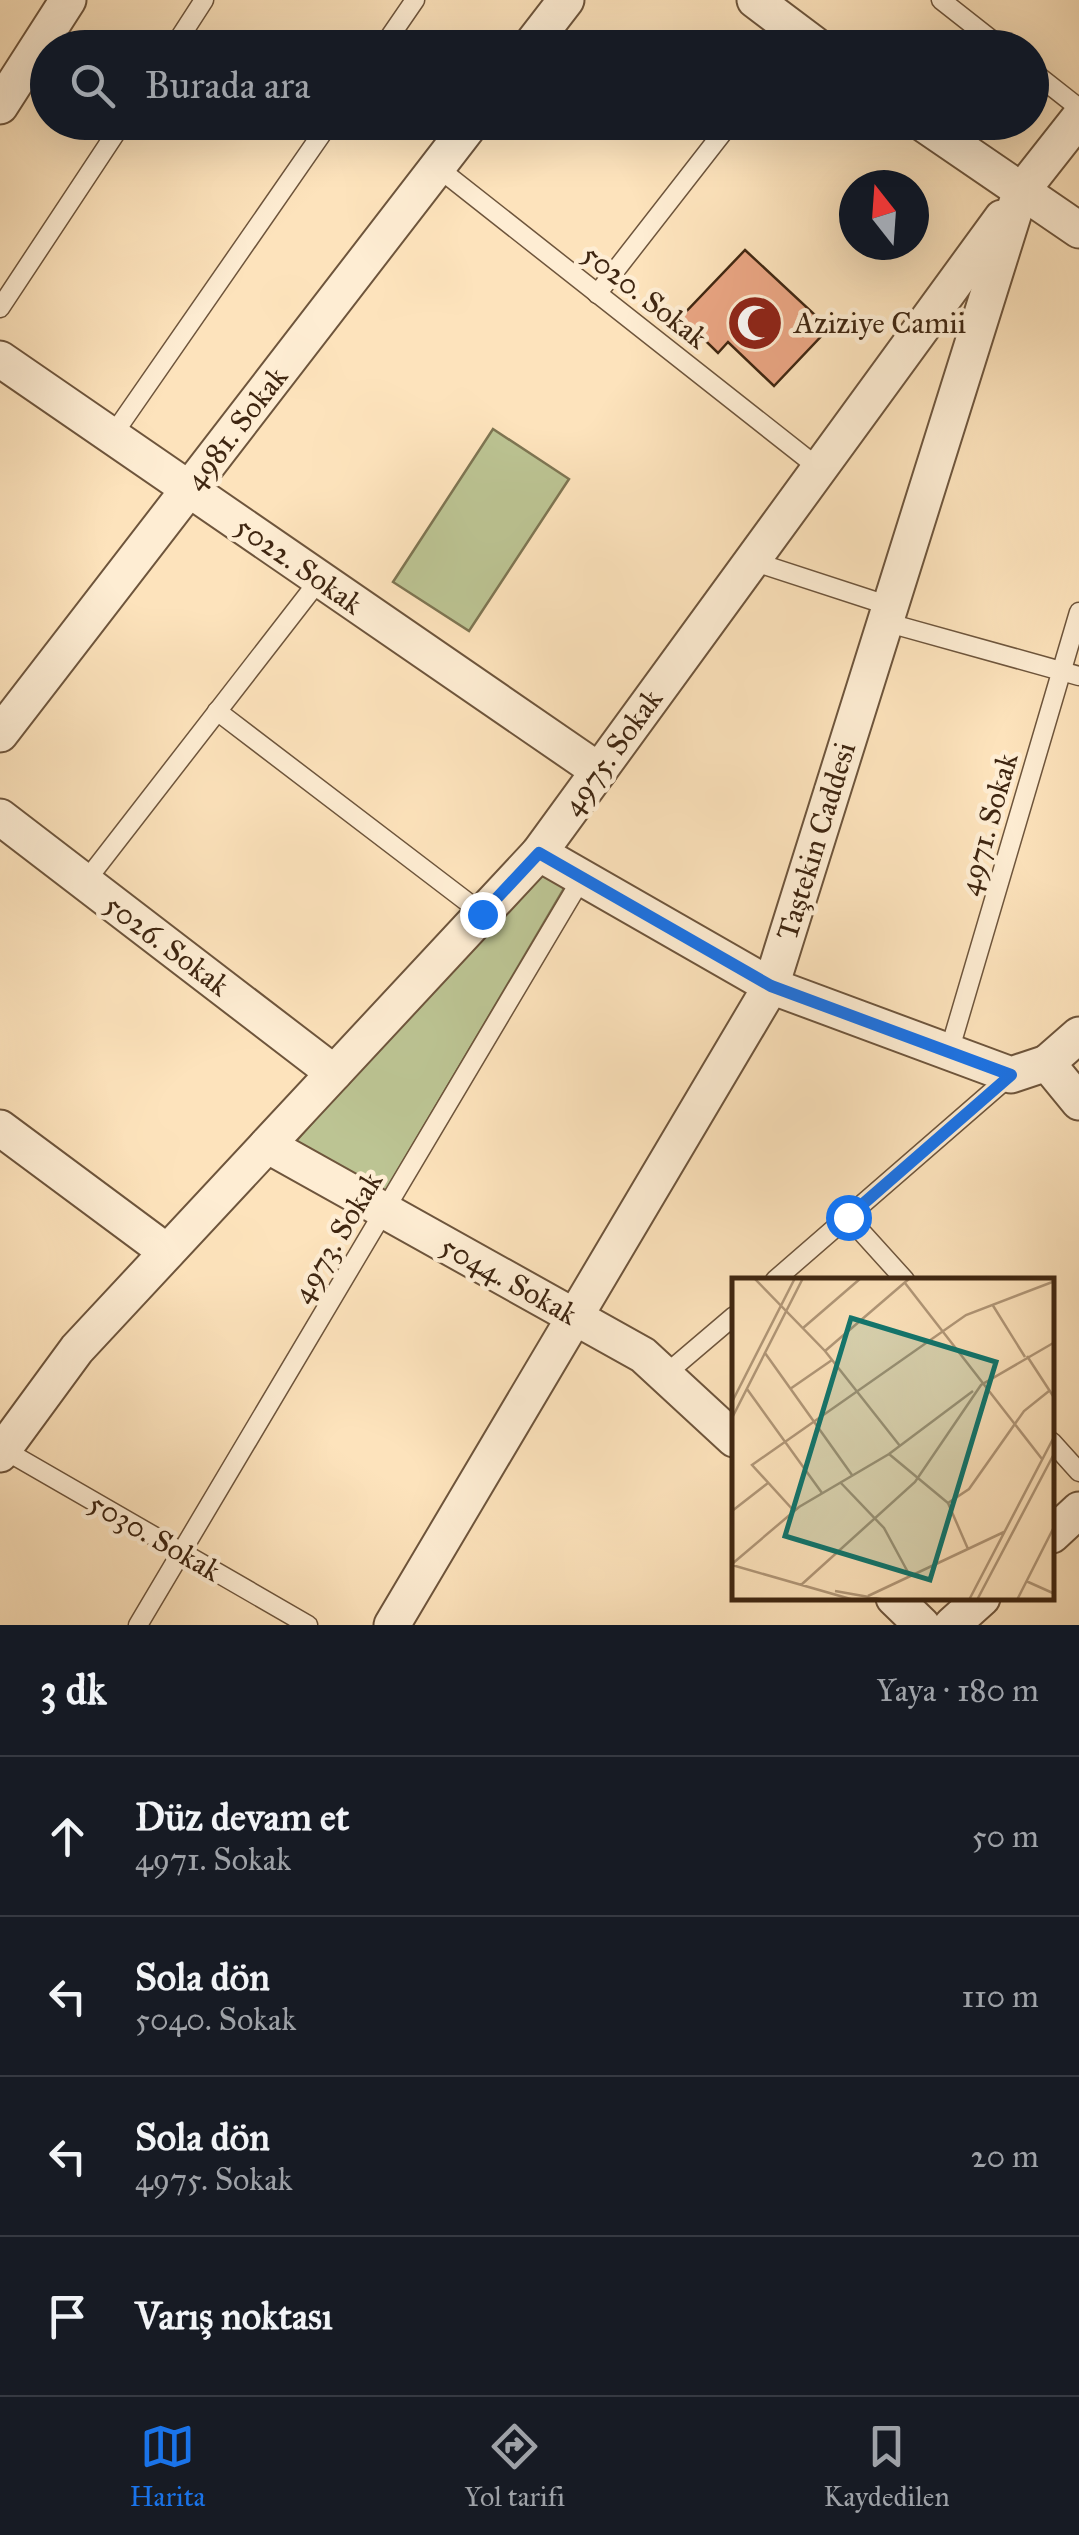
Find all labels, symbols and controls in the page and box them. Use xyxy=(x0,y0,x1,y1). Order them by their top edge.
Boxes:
search box xyxy=(30,30,1049,140)
icon: search xyxy=(65,58,120,113)
text: Burada ara xyxy=(145,62,310,108)
north arrow xyxy=(839,170,929,260)
street label: 5020. Sokak xyxy=(575,236,715,356)
mosque icon: Aziziye Camii xyxy=(725,293,785,353)
place label: Aziziye Camii xyxy=(792,305,966,341)
street label: 4981. Sokak xyxy=(177,359,296,497)
street label: 5022. Sokak xyxy=(228,508,370,622)
street label: 4975. Sokak xyxy=(554,682,671,823)
street label: Taştekin Caddesi xyxy=(769,738,863,944)
street label: 4971. Sokak xyxy=(951,749,1026,900)
street label: 5026. Sokak xyxy=(97,886,237,1004)
route end xyxy=(460,892,506,938)
street label: 4973. Sokak xyxy=(284,1165,391,1310)
route start xyxy=(826,1195,872,1241)
street label: 5044. Sokak xyxy=(434,1228,584,1332)
inset map xyxy=(732,1278,1054,1600)
street label: 5030. Sokak xyxy=(83,1485,228,1589)
text: 3 dk xyxy=(40,1664,106,1716)
text: Yaya · 180 m xyxy=(876,1671,1039,1710)
text: Düz devam et xyxy=(135,1794,349,1840)
icon: ahead xyxy=(40,1809,95,1864)
text: 50 m xyxy=(972,1817,1039,1856)
text: 4971. Sokak xyxy=(135,1840,291,1879)
text: Sola dön xyxy=(135,1954,270,2000)
icon: left xyxy=(40,1969,95,2024)
text: 110 m xyxy=(961,1977,1039,2016)
text: 5040. Sokak xyxy=(135,2000,296,2039)
text: Sola dön xyxy=(135,2114,270,2160)
icon: left xyxy=(40,2129,95,2184)
text: 20 m xyxy=(971,2137,1039,2176)
text: 4975. Sokak xyxy=(135,2160,293,2199)
icon: arrive xyxy=(40,2289,95,2344)
text: Varış noktası xyxy=(135,2293,332,2339)
tab: Harita xyxy=(129,2419,205,2514)
tab: Yol tarifi xyxy=(464,2419,565,2514)
tab: Kaydedilen xyxy=(824,2419,950,2514)

